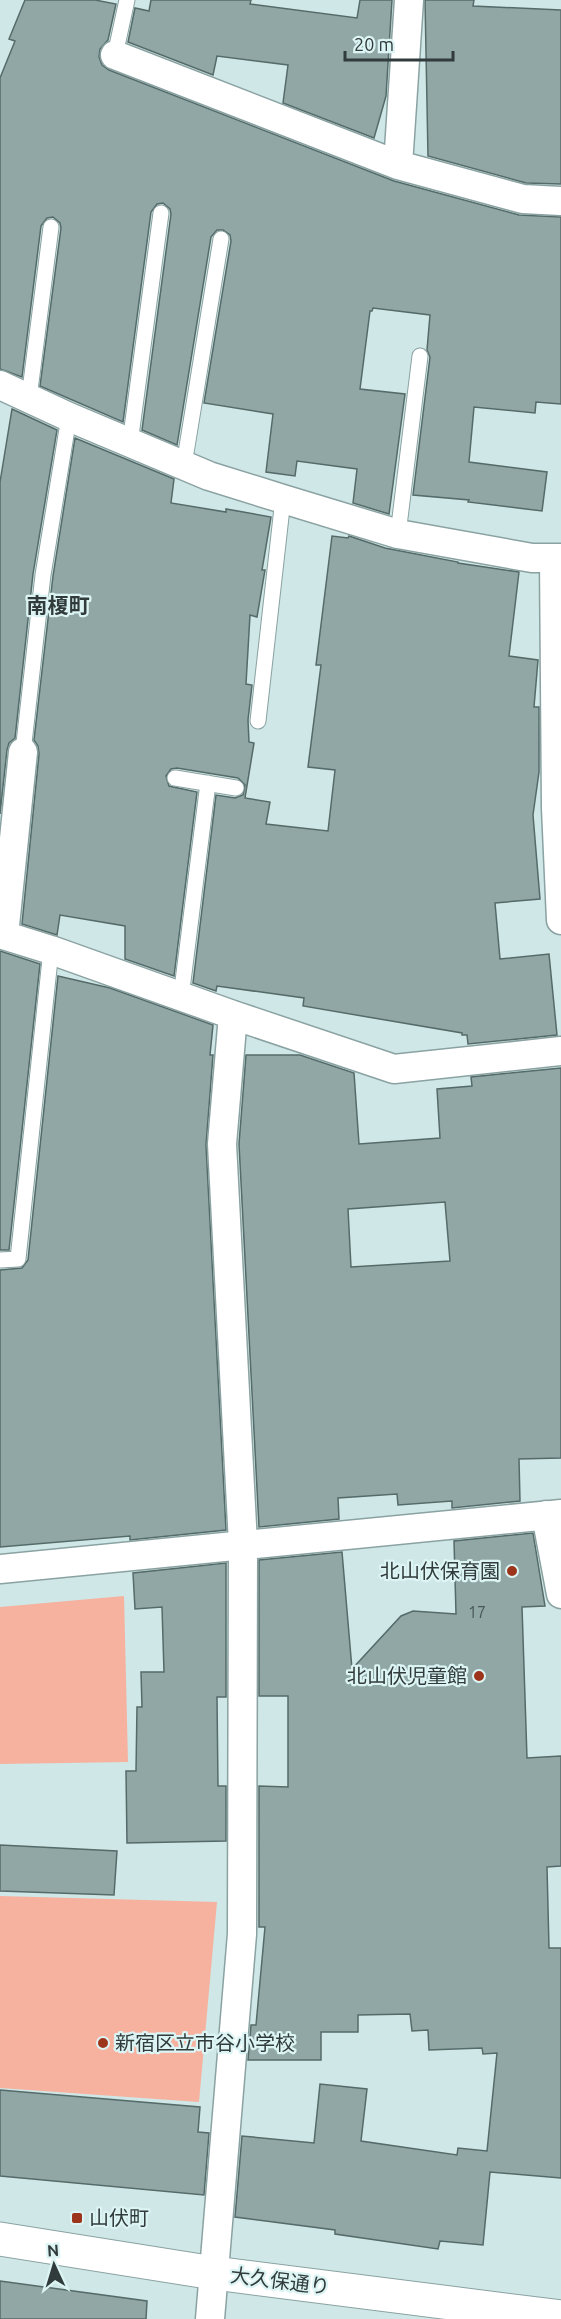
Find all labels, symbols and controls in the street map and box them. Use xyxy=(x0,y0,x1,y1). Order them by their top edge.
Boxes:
scale bar xyxy=(345,24,453,62)
text: 20 m xyxy=(354,34,394,54)
district label: 南榎町 xyxy=(27,593,90,617)
place label: 北山伏保育園 xyxy=(380,1559,500,1582)
marker: 北山伏保育園 xyxy=(505,1564,519,1578)
house number: 17 xyxy=(468,1603,486,1621)
place label: 北山伏児童館 xyxy=(347,1664,467,1687)
marker: 北山伏児童館 xyxy=(472,1669,486,1683)
place label: 新宿区立市谷小学校 xyxy=(115,2031,295,2054)
marker: 新宿区立市谷小学校 xyxy=(96,2036,110,2050)
place label: 山伏町 xyxy=(89,2206,149,2229)
marker: 山伏町 xyxy=(70,2211,84,2225)
north arrow xyxy=(24,2235,84,2295)
text: N xyxy=(46,2241,60,2259)
street label: 大久保通り xyxy=(229,2263,331,2298)

